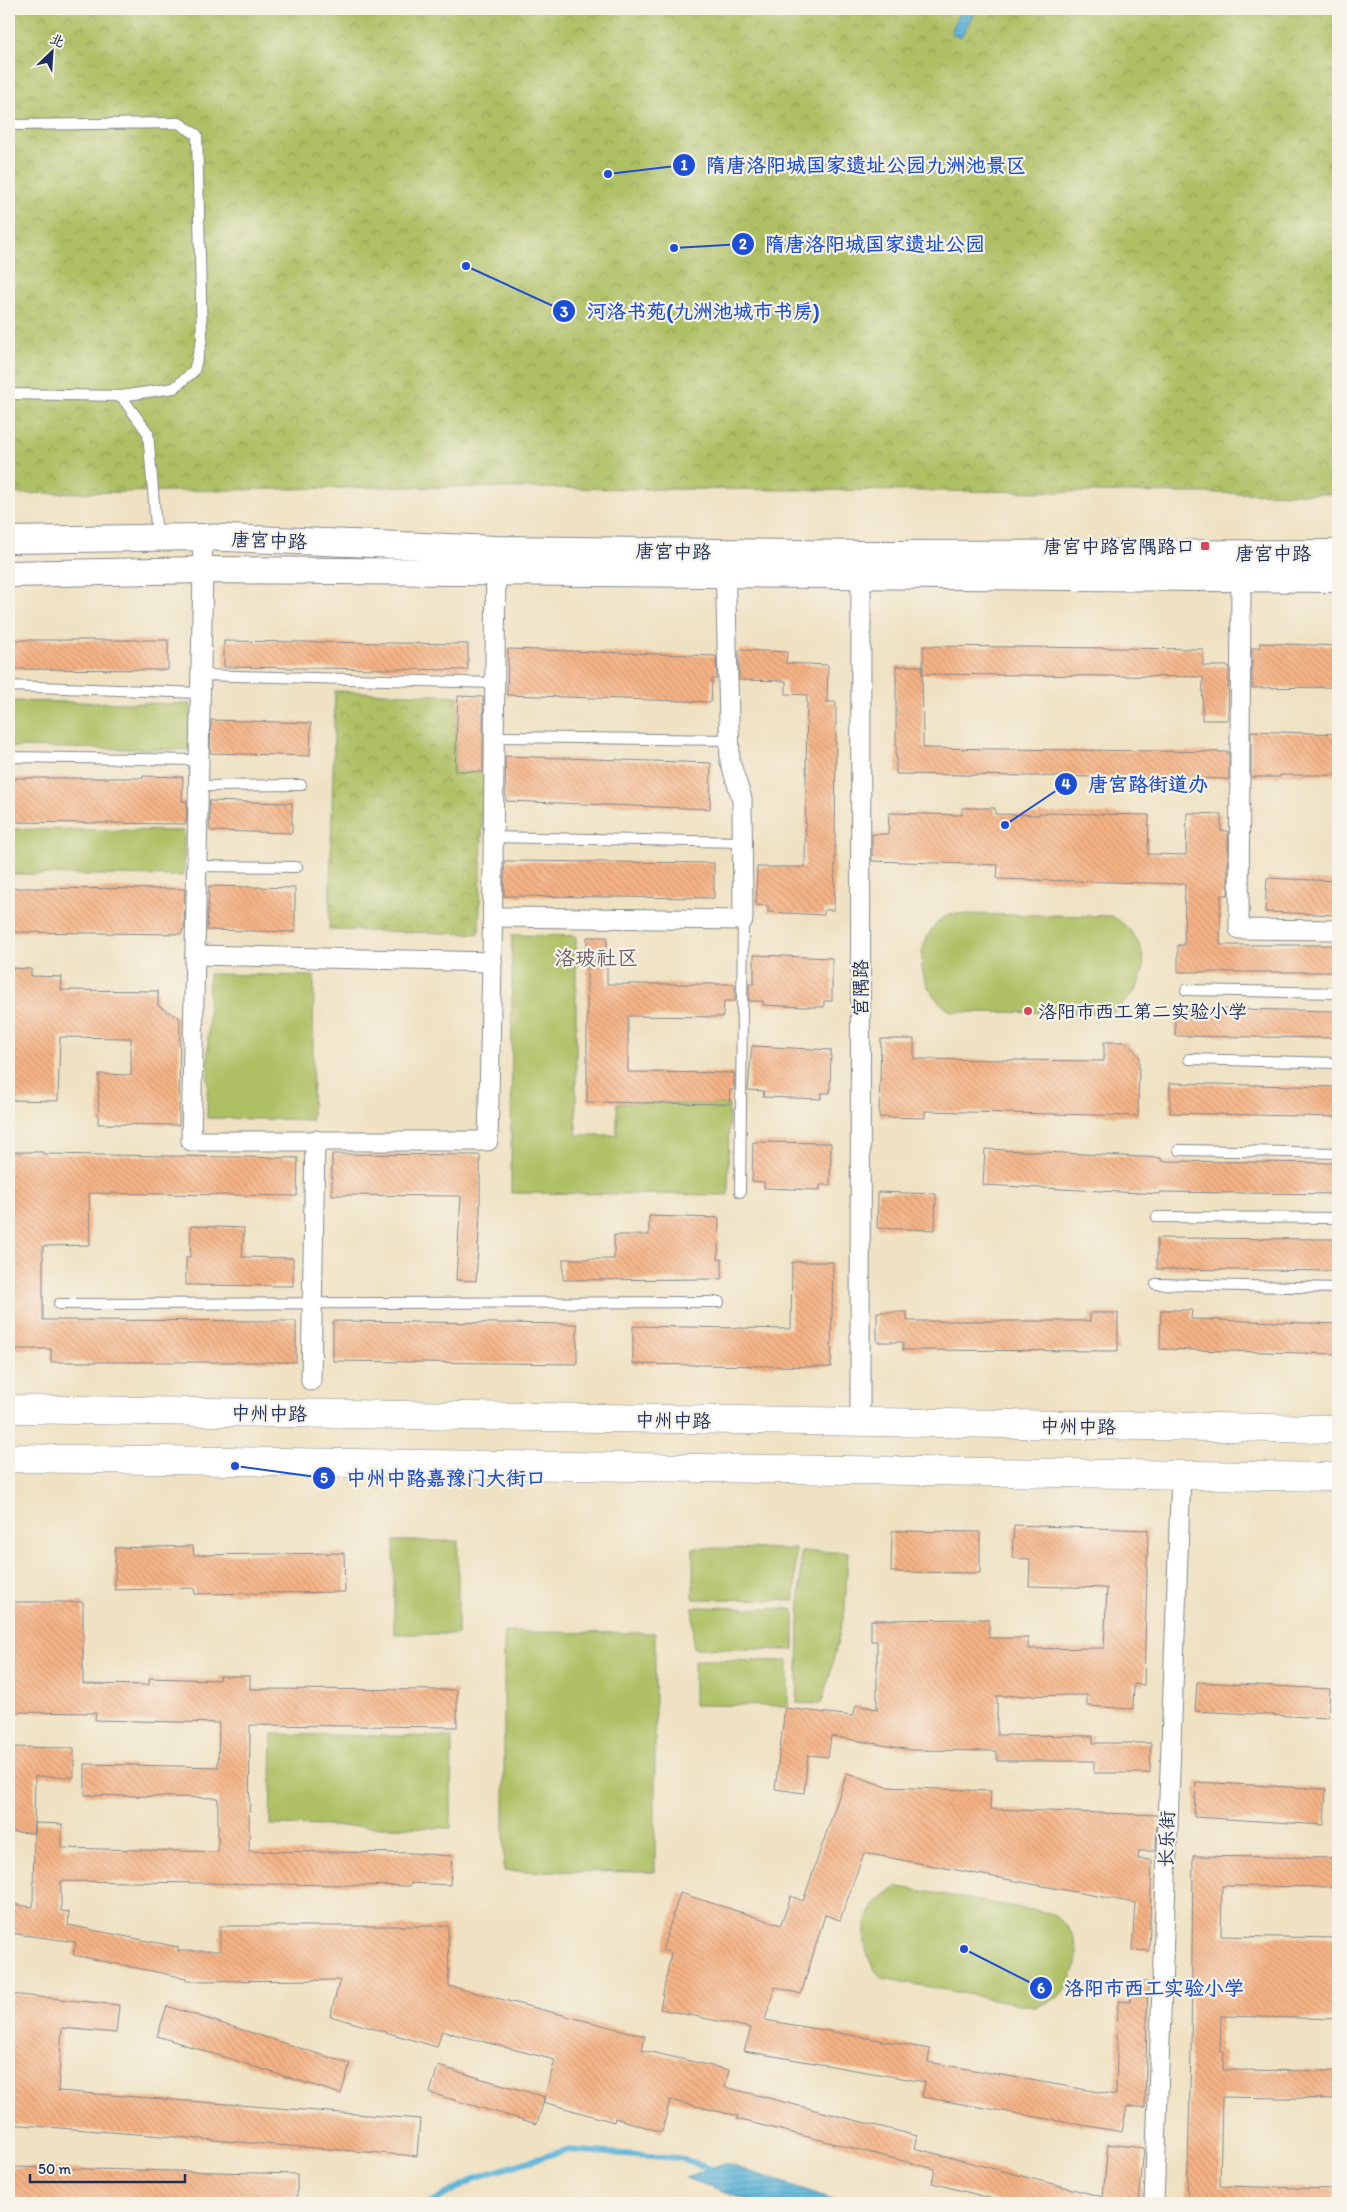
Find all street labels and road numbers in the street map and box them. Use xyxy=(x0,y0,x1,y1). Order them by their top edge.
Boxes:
street label: 唐宫中路 xyxy=(231,528,307,553)
street label: 唐宫中路 xyxy=(635,539,711,564)
street label: 唐宫中路 xyxy=(1235,542,1311,565)
street label: 宫隅路 xyxy=(849,959,872,1017)
street label: 中州中路 xyxy=(231,1401,307,1426)
street label: 中州中路 xyxy=(635,1408,711,1433)
street label: 中州中路 xyxy=(1040,1414,1116,1439)
street label: 长乐街 xyxy=(1154,1810,1179,1868)

